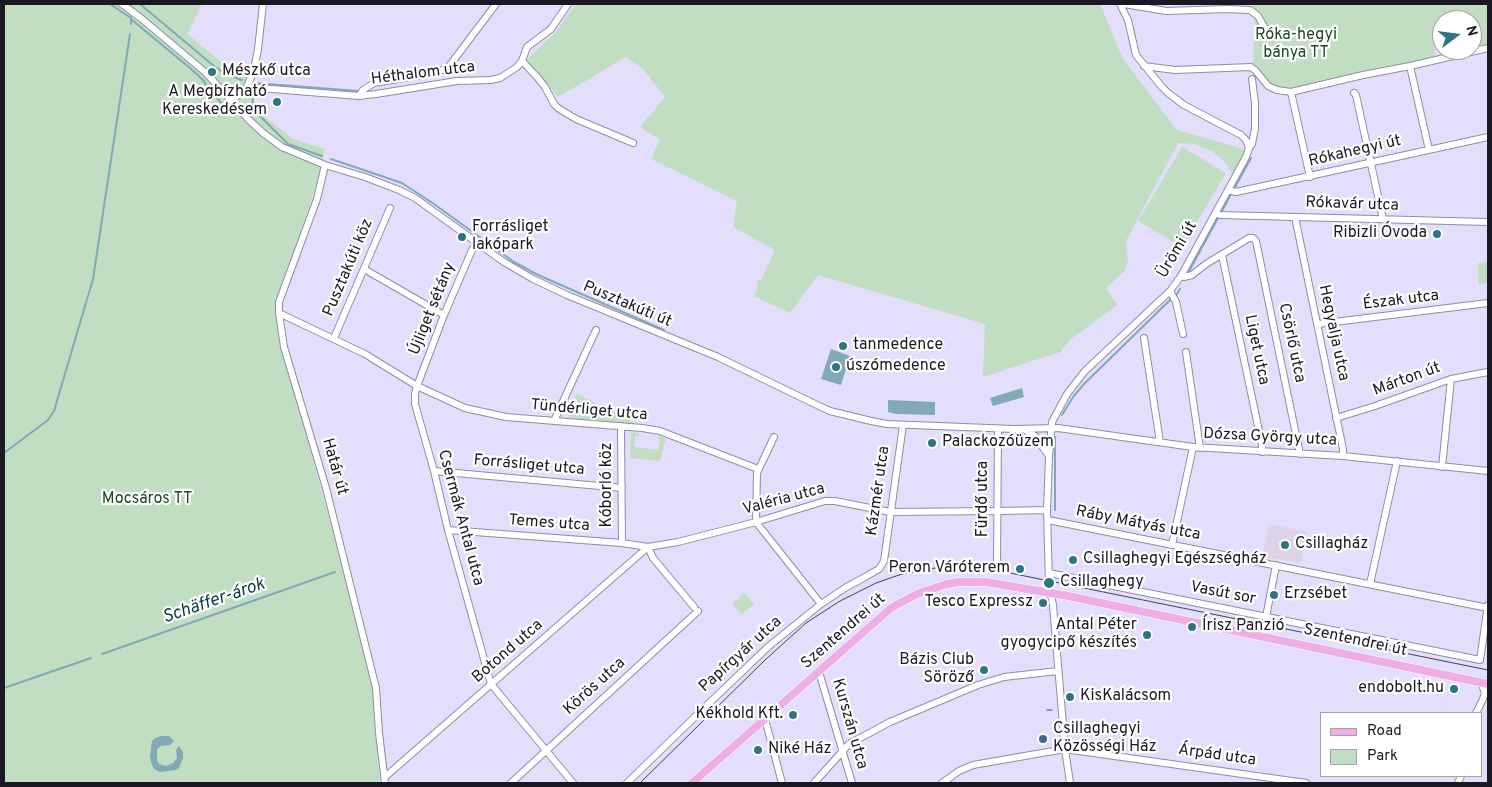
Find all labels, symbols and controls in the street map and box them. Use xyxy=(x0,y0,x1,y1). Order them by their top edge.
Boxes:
north arrow xyxy=(1432,10,1482,60)
text: N xyxy=(1461,24,1481,38)
park label: Róka-hegyi bánya TT xyxy=(1255,26,1337,64)
street label: Héthalom utca xyxy=(370,58,476,90)
place label: Mészkő utca xyxy=(222,62,311,82)
marker: Mészkő utca xyxy=(206,66,218,78)
place label: A Megbízható Kereskedésem xyxy=(162,83,267,121)
marker: A Megbízható Kereskedésem xyxy=(271,96,283,108)
street label: Rókahegyi út xyxy=(1307,132,1403,172)
street label: Rókavár utca xyxy=(1305,194,1399,216)
street label: Pusztakúti köz xyxy=(320,216,378,320)
place label: Forrásliget lakópark xyxy=(472,218,549,256)
street label: Ürömi út xyxy=(1154,218,1202,282)
place label: Ribizli Óvoda xyxy=(1333,224,1427,244)
marker: Ribizli Óvoda xyxy=(1431,228,1443,240)
marker: Forrásliget lakópark xyxy=(456,231,468,243)
street label: Újliget sétány xyxy=(406,260,460,358)
street label: Pusztakúti út xyxy=(580,278,674,332)
street label: Hegyalja utca xyxy=(1313,283,1353,383)
street label: Észak utca xyxy=(1362,287,1440,315)
street label: Csörlő utca xyxy=(1273,301,1309,385)
street label: Liget utca xyxy=(1239,313,1273,387)
place label: tanmedence xyxy=(853,336,943,356)
marker: tanmedence xyxy=(837,340,849,352)
place label: úszómedence xyxy=(846,357,946,377)
street label: Márton út xyxy=(1371,359,1443,401)
marker: úszómedence xyxy=(830,361,842,373)
street label: Tündérliget utca xyxy=(530,396,648,426)
street label: Dózsa György utca xyxy=(1203,425,1337,451)
place label: Palackozóüzem xyxy=(942,433,1054,453)
street label: Határ út xyxy=(317,436,351,498)
marker: Palackozóüzem xyxy=(926,437,938,449)
street label: Kóborló köz xyxy=(598,443,618,527)
street label: Kázmér utca xyxy=(863,445,895,537)
street label: Csermák Antal utca xyxy=(433,448,487,588)
street label: Forrásliget utca xyxy=(473,452,585,480)
street label: Fürdő utca xyxy=(974,461,994,537)
street label: Valéria utca xyxy=(741,480,827,520)
park label: Mocsáros TT xyxy=(102,490,192,510)
street label: Ráby Mátyás utca xyxy=(1074,503,1202,545)
street label: Temes utca xyxy=(508,512,590,536)
place label: Csillagház xyxy=(1295,535,1368,555)
marker: Csillagház xyxy=(1279,539,1291,551)
place label: Csillaghegyi Egészségház xyxy=(1083,550,1267,570)
marker: Csillaghegyi Egészségház xyxy=(1067,554,1079,566)
place label: Peron Váróterem xyxy=(888,559,1010,579)
marker: Peron Váróterem xyxy=(1014,563,1026,575)
place label: Csillaghegy xyxy=(1060,573,1144,593)
water label: Schäffer-árok xyxy=(160,574,268,630)
marker: Csillaghegy xyxy=(1042,576,1056,590)
street label: Vasút sor xyxy=(1189,578,1257,610)
place label: Erzsébet xyxy=(1284,585,1347,605)
marker: Erzsébet xyxy=(1268,589,1280,601)
street label: Szentendrei út xyxy=(798,590,890,674)
place label: Tesco Expressz xyxy=(924,593,1033,613)
marker: Tesco Expressz xyxy=(1037,597,1049,609)
street label: Papírgyár utca xyxy=(696,613,786,697)
street label: Botond utca xyxy=(469,616,547,688)
place label: Antal Péter gyogycipő készítés xyxy=(1001,616,1137,654)
place label: Írisz Panzió xyxy=(1202,617,1284,637)
marker: Írisz Panzió xyxy=(1186,621,1198,633)
street label: Szentendrei út xyxy=(1302,621,1408,661)
marker: Antal Péter gyogycipő készítés xyxy=(1141,629,1153,641)
place label: Bázis Club Söröző xyxy=(899,651,974,689)
street label: Körös utca xyxy=(560,654,630,720)
marker: Bázis Club Söröző xyxy=(978,664,990,676)
street label: Kurszán utca xyxy=(827,676,871,772)
place label: endobolt.hu xyxy=(1358,679,1444,699)
marker: endobolt.hu xyxy=(1448,683,1460,695)
place label: KisKalácsom xyxy=(1080,687,1171,707)
marker: KisKalácsom xyxy=(1064,691,1076,703)
place label: Kékhold Kft. xyxy=(695,705,783,725)
marker: Kékhold Kft. xyxy=(787,709,799,721)
legend xyxy=(1320,712,1482,777)
place label: Csillaghegyi Közösségi Ház xyxy=(1053,720,1157,758)
text: Road xyxy=(1367,722,1402,741)
marker: Csillaghegyi Közösségi Ház xyxy=(1037,733,1049,745)
place label: Niké Ház xyxy=(768,740,831,760)
street label: Árpád utca xyxy=(1177,741,1257,771)
marker: Niké Ház xyxy=(752,744,764,756)
text: Park xyxy=(1367,747,1398,766)

